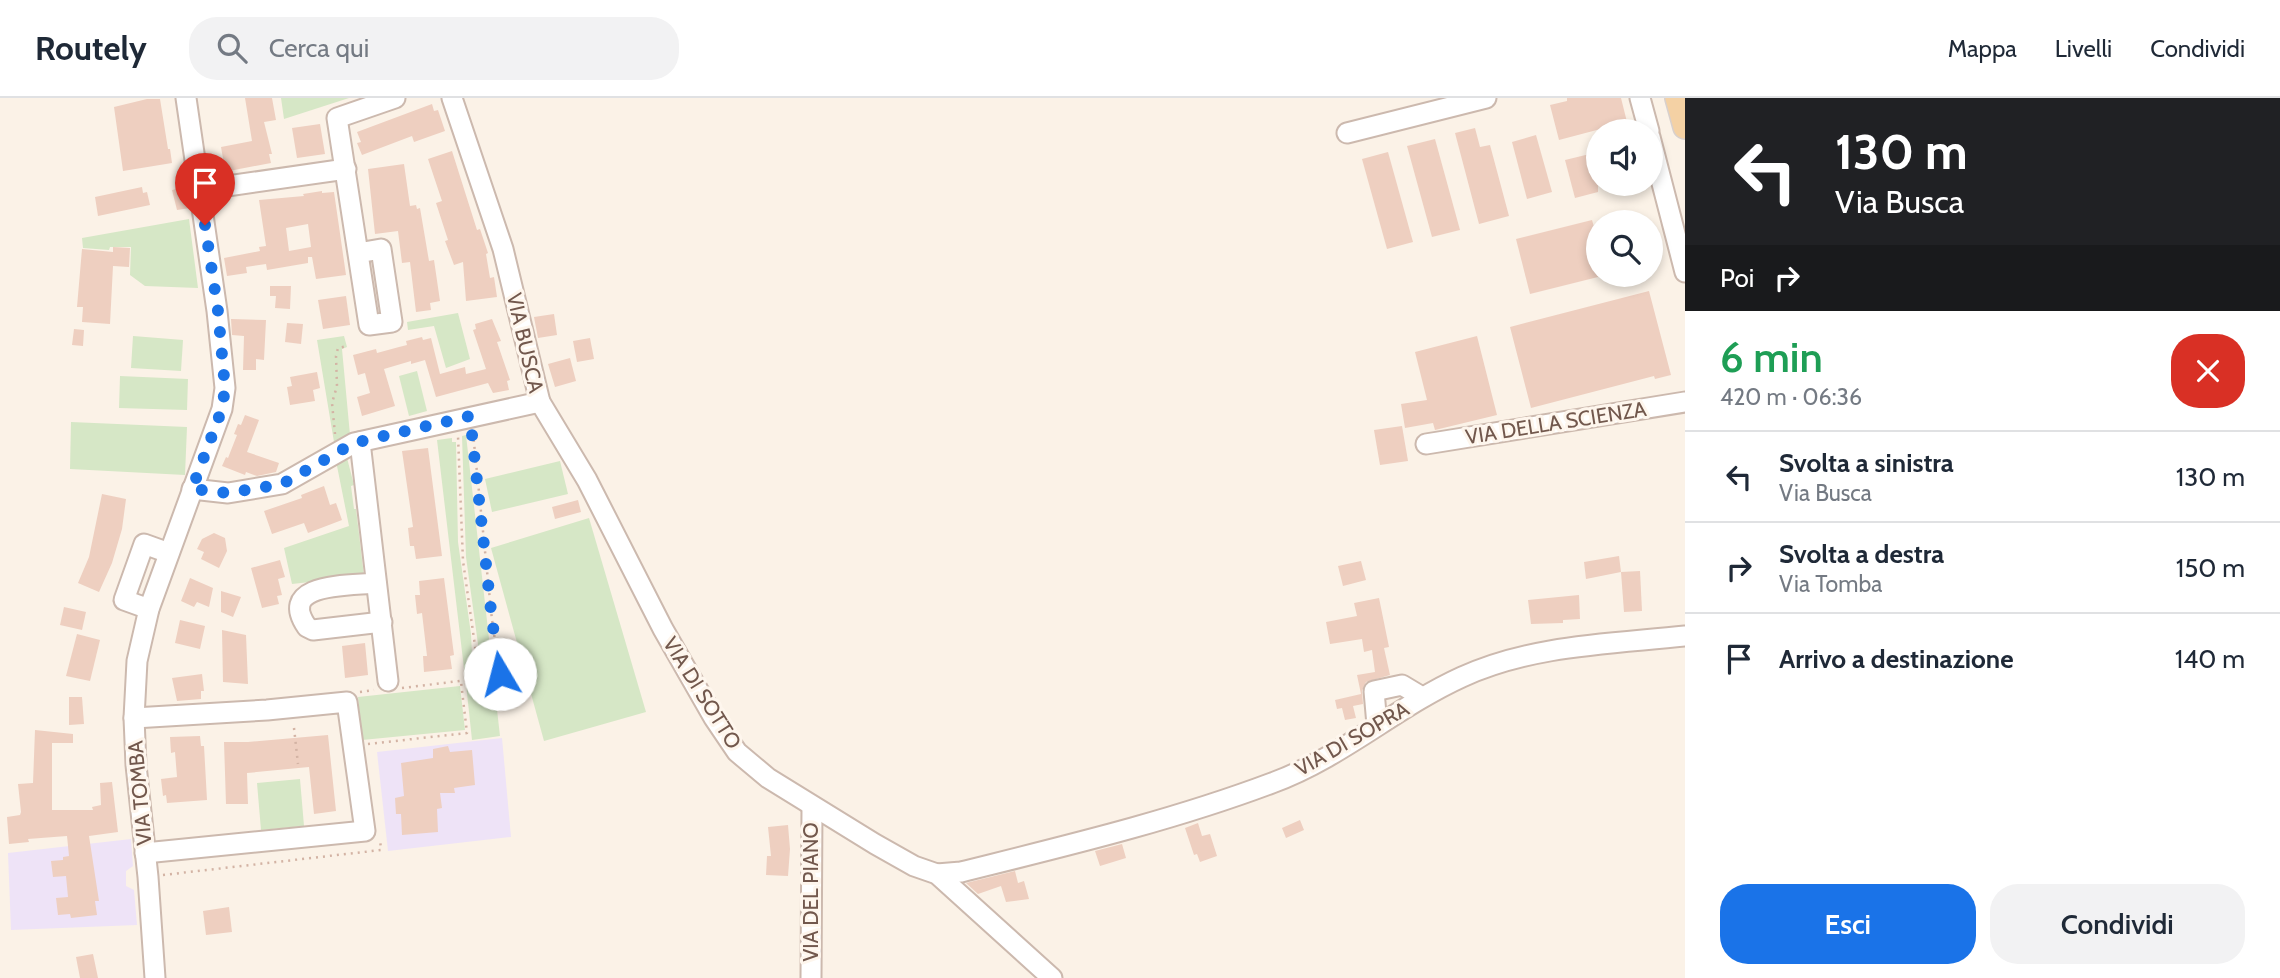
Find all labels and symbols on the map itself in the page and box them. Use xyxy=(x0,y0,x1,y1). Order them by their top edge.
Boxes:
pin xyxy=(175,153,235,225)
street label: VIA BUSCA xyxy=(502,291,549,395)
street label: VIA DELLA SCIENZA xyxy=(1464,396,1648,449)
street label: VIA DI SOTTO xyxy=(658,632,747,753)
position arrow xyxy=(463,637,537,711)
street label: VIA DI SOPRA xyxy=(1290,696,1413,781)
street label: VIA TOMBA xyxy=(122,740,157,846)
street label: VIA DEL PIANO xyxy=(798,822,823,962)

